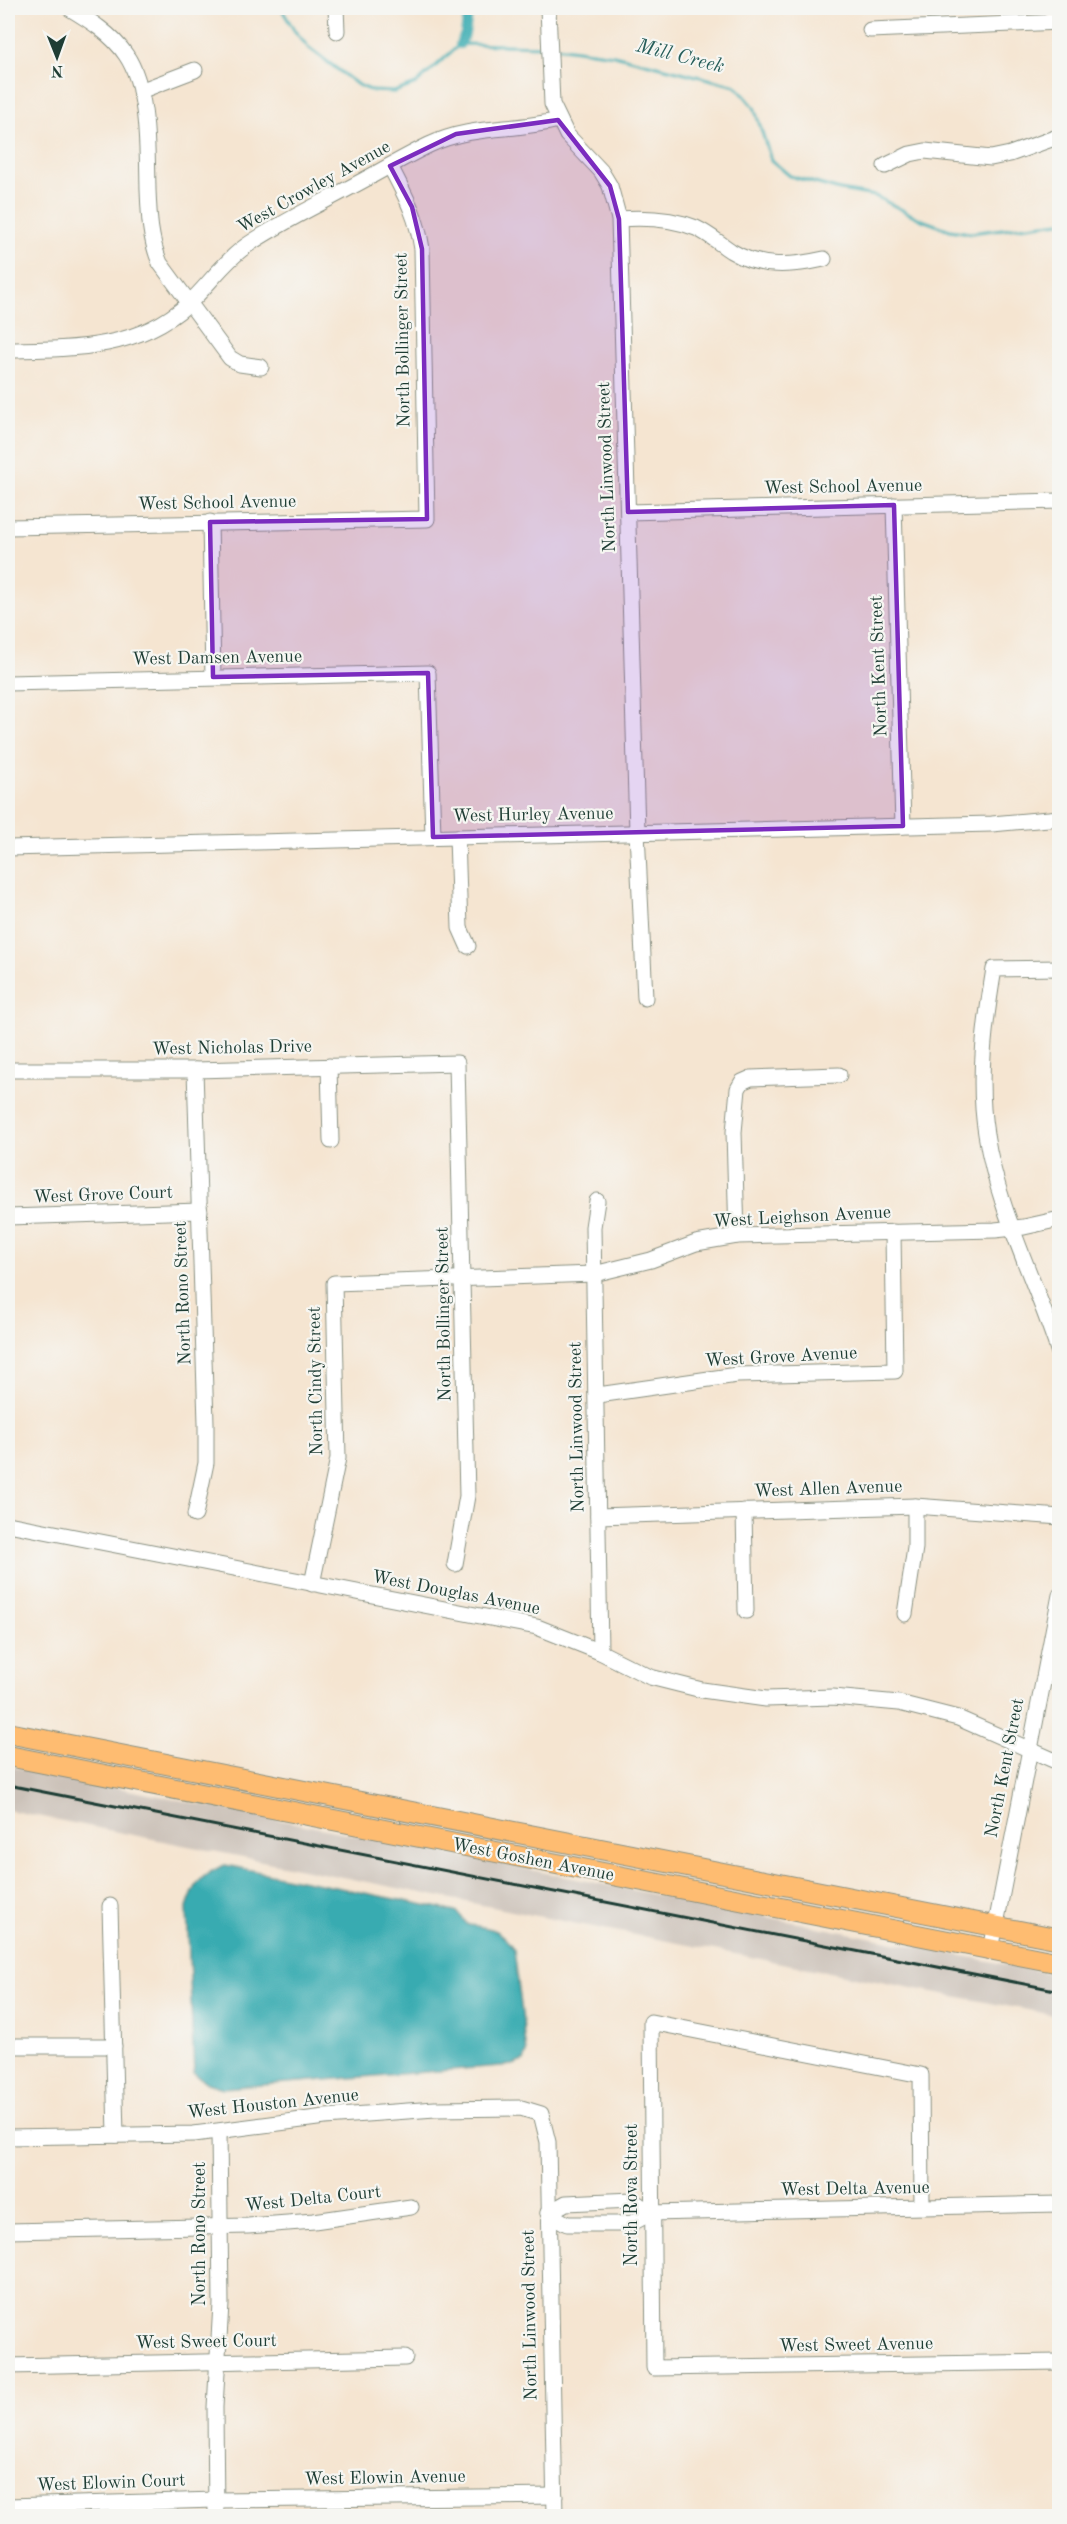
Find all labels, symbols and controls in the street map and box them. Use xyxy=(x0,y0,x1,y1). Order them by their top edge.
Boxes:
north arrow xyxy=(27,27,87,87)
water label: Mill Creek xyxy=(633,36,726,78)
text: N xyxy=(50,62,63,78)
street label: West Crowley Avenue xyxy=(234,137,394,237)
street label: North Bollinger Street xyxy=(392,252,414,428)
street label: North Linwood Street xyxy=(595,381,619,553)
street label: West School Avenue xyxy=(764,477,922,497)
street label: West School Avenue xyxy=(138,493,296,513)
street label: North Kent Street xyxy=(868,595,890,737)
street label: West Damsen Avenue xyxy=(132,648,302,668)
street label: West Hurley Avenue xyxy=(452,805,614,825)
street label: West Nicholas Drive xyxy=(152,1038,312,1058)
street label: West Grove Court xyxy=(33,1184,173,1206)
street label: West Leighson Avenue xyxy=(712,1203,892,1231)
street label: North Rono Street xyxy=(171,1220,195,1366)
street label: North Bollinger Street xyxy=(433,1226,455,1402)
street label: North Cindy Street xyxy=(306,1306,326,1456)
street label: North Linwood Street xyxy=(567,1341,587,1513)
street label: West Grove Avenue xyxy=(704,1344,858,1370)
street label: West Allen Avenue xyxy=(753,1477,903,1501)
street label: West Douglas Avenue xyxy=(370,1568,542,1618)
street label: North Kent Street xyxy=(983,1697,1027,1839)
street label: West Goshen Avenue xyxy=(450,1835,616,1885)
street label: West Houston Avenue xyxy=(186,2086,360,2122)
street label: North Rova Street xyxy=(623,2124,641,2266)
street label: North Rono Street xyxy=(191,2162,209,2306)
street label: West Delta Avenue xyxy=(780,2179,930,2199)
street label: West Delta Court xyxy=(244,2183,382,2215)
street label: North Linwood Street xyxy=(520,2229,540,2401)
street label: West Sweet Court xyxy=(135,2332,277,2352)
street label: West Sweet Avenue xyxy=(779,2335,933,2355)
street label: West Elowin Avenue xyxy=(304,2468,466,2488)
street label: West Elowin Court xyxy=(36,2471,186,2495)

